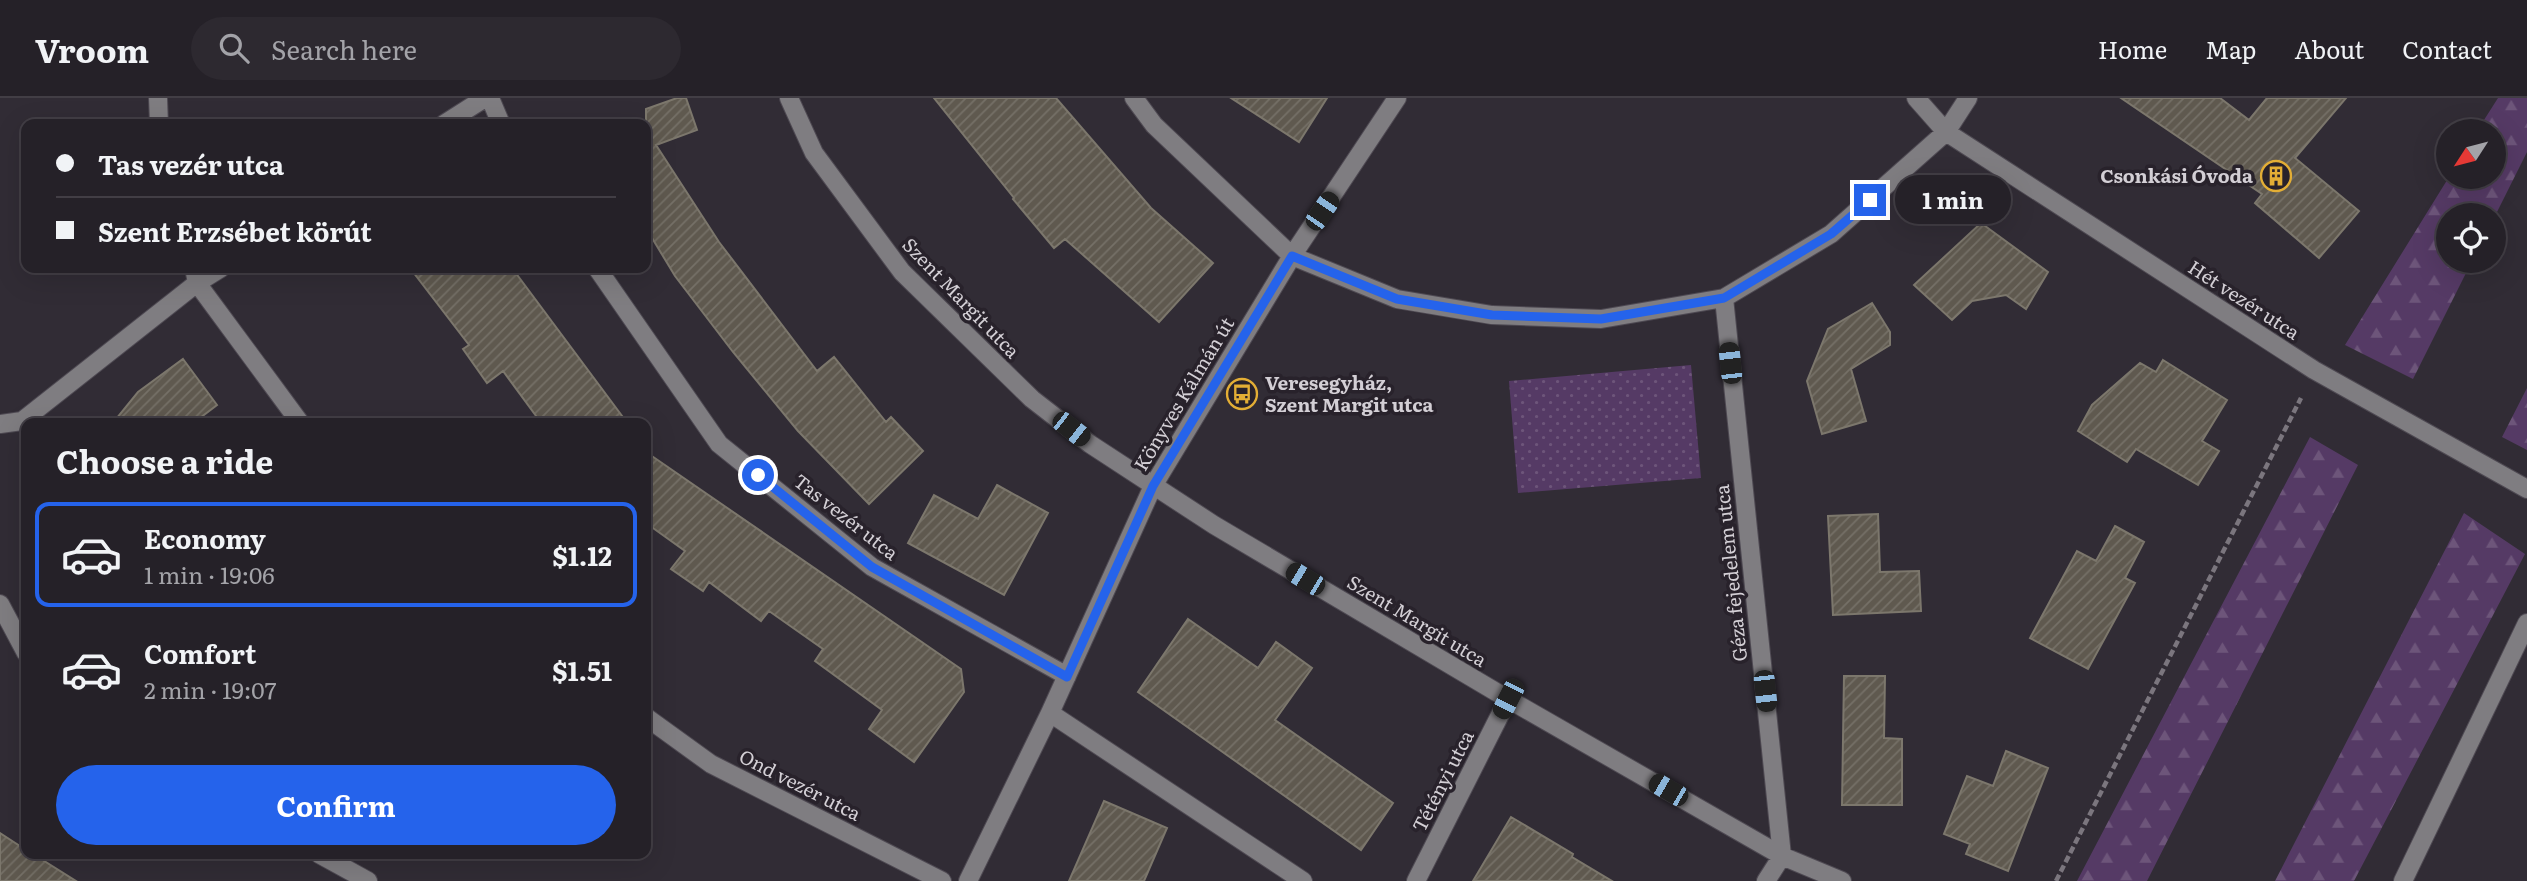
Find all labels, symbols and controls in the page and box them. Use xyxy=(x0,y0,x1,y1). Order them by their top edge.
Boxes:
search box xyxy=(191,17,681,80)
text: Vroom xyxy=(35,24,149,73)
icon: search xyxy=(215,29,253,67)
text: Search here xyxy=(271,29,417,68)
text: Home xyxy=(2098,31,2167,66)
text: Map xyxy=(2205,31,2256,66)
text: About xyxy=(2294,31,2364,66)
text: Contact xyxy=(2402,31,2492,66)
north arrow xyxy=(2436,119,2506,189)
map controls xyxy=(2436,119,2506,273)
text: Tas vezér utca xyxy=(98,144,284,183)
building icon: Csonkási Óvoda xyxy=(2259,159,2293,193)
place label: Csonkási Óvoda xyxy=(2100,161,2253,189)
callout: 1 min xyxy=(1895,176,2010,224)
text: 1 min xyxy=(1922,182,1984,216)
route end xyxy=(1854,184,1886,216)
car xyxy=(1302,188,1343,234)
button: locate xyxy=(2436,203,2506,273)
text: Szent Erzsébet körút xyxy=(98,211,372,250)
street label: Szent Margit utca xyxy=(897,231,1027,364)
street label: Hét vezér utca xyxy=(2183,253,2306,346)
street label: Könyves Kálmán út xyxy=(1126,311,1240,476)
car xyxy=(1718,341,1743,385)
place label: Veresegyház, Szent Margit utca xyxy=(1265,368,1434,418)
bus stop icon: Veresegyház, Szent Margit utca xyxy=(1225,377,1259,411)
car xyxy=(1048,408,1095,450)
text: Choose a ride xyxy=(56,436,273,484)
route start xyxy=(742,459,774,491)
street label: Tas vezér utca xyxy=(788,466,906,567)
street label: Géza fejedelem utca xyxy=(1707,482,1753,663)
text: Economy xyxy=(144,518,266,557)
icon: car xyxy=(60,523,123,586)
text: $1.12 xyxy=(552,535,612,574)
text: 1 min · 19:06 xyxy=(144,557,275,591)
car xyxy=(1282,559,1329,599)
street label: Szent Margit utca xyxy=(1343,567,1493,673)
text: Comfort xyxy=(144,633,256,672)
icon: car xyxy=(60,638,123,701)
text: $1.51 xyxy=(552,650,612,689)
car xyxy=(1753,669,1778,713)
text: 2 min · 19:07 xyxy=(144,672,276,706)
car xyxy=(1490,676,1527,722)
street label: Tétényi utca xyxy=(1404,724,1480,836)
street label: Ond vezér utca xyxy=(735,741,867,827)
button: Confirm xyxy=(56,765,616,845)
car xyxy=(1645,770,1692,810)

